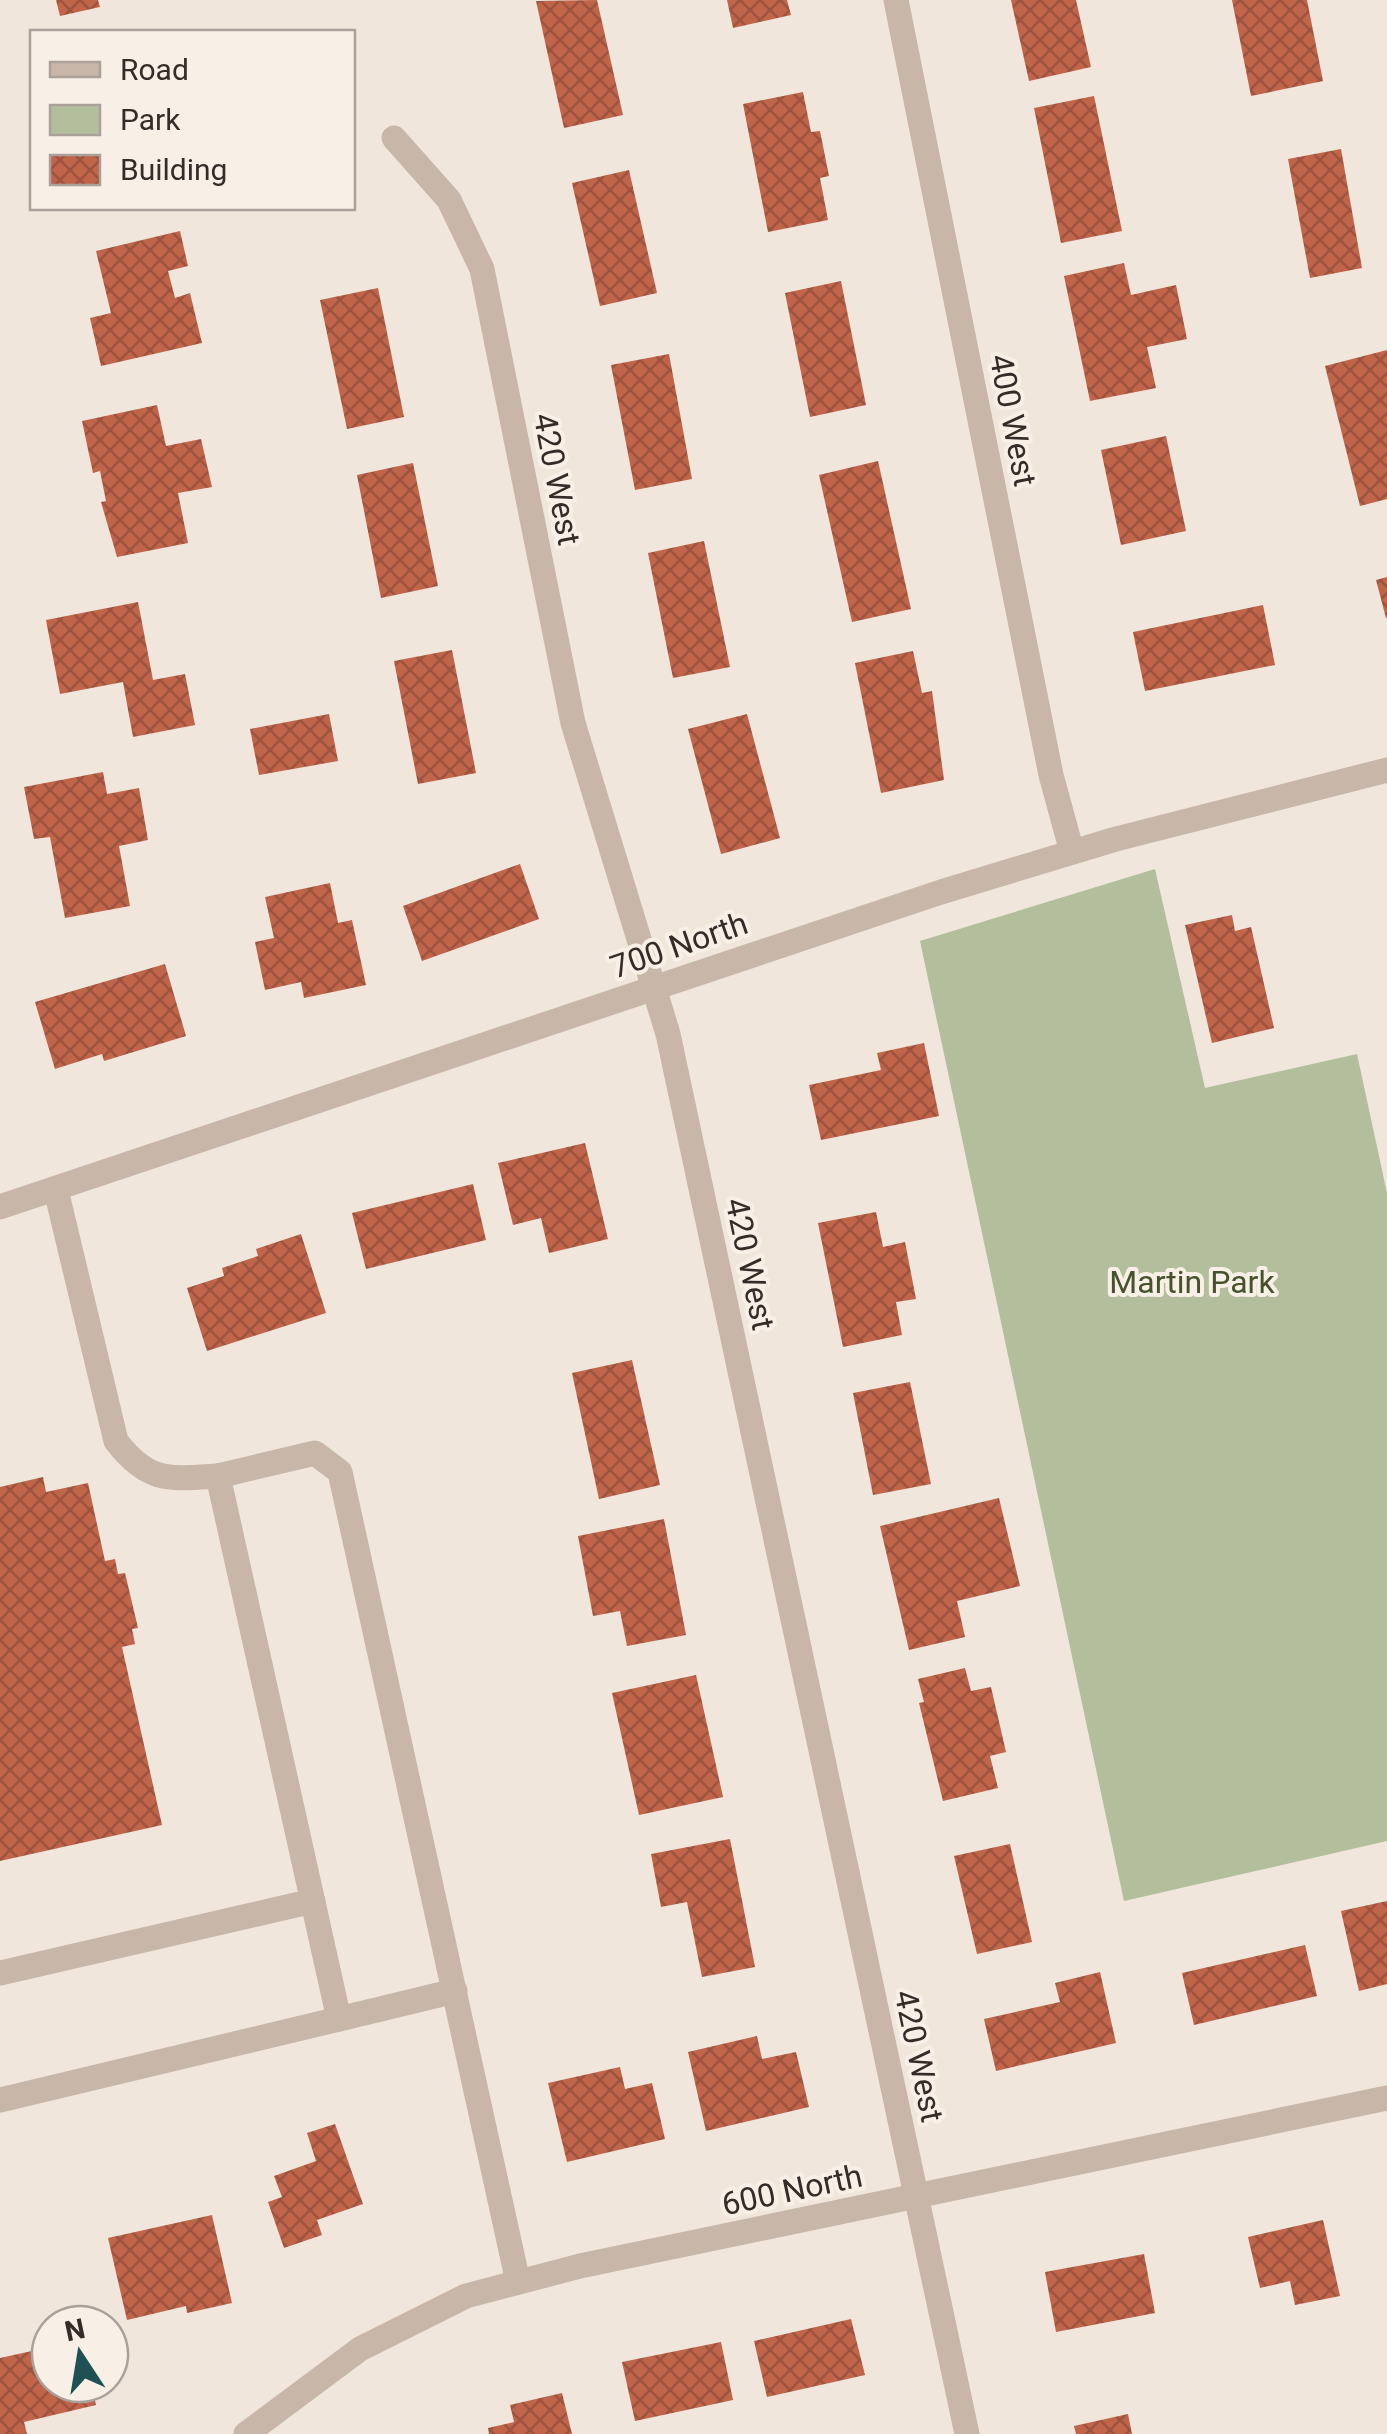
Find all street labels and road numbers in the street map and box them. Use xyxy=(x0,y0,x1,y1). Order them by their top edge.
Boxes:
street label: 400 West xyxy=(982,351,1044,489)
street label: 420 West xyxy=(526,410,588,548)
street label: 700 North xyxy=(605,904,753,986)
street label: 420 West xyxy=(718,1195,782,1333)
street label: 420 West xyxy=(887,1987,951,2125)
street label: 600 North xyxy=(718,2157,866,2223)

